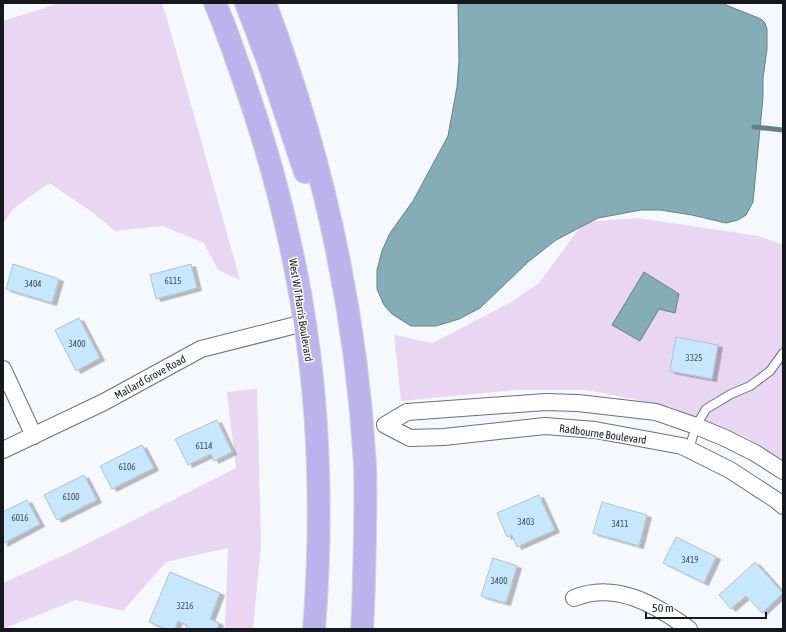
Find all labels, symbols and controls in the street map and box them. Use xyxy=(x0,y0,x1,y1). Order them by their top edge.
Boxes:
street label: West W T Harris Boulevard xyxy=(287,258,315,362)
house number: 6115 xyxy=(165,276,181,286)
house number: 3404 xyxy=(25,279,41,289)
house number: 3400 xyxy=(69,339,85,349)
street label: Mallard Grove Road xyxy=(112,352,188,402)
house number: 3325 xyxy=(686,353,702,363)
street label: Radbourne Boulevard xyxy=(559,422,647,446)
house number: 6114 xyxy=(196,441,212,451)
house number: 6106 xyxy=(119,462,135,472)
house number: 6100 xyxy=(63,492,79,502)
house number: 6016 xyxy=(12,513,28,523)
house number: 3403 xyxy=(518,517,534,527)
house number: 3411 xyxy=(612,519,628,529)
house number: 3419 xyxy=(682,555,698,565)
house number: 3400 xyxy=(491,576,507,586)
scale bar xyxy=(646,594,766,620)
house number: 3216 xyxy=(177,601,193,611)
text: 50 m xyxy=(652,601,674,615)

